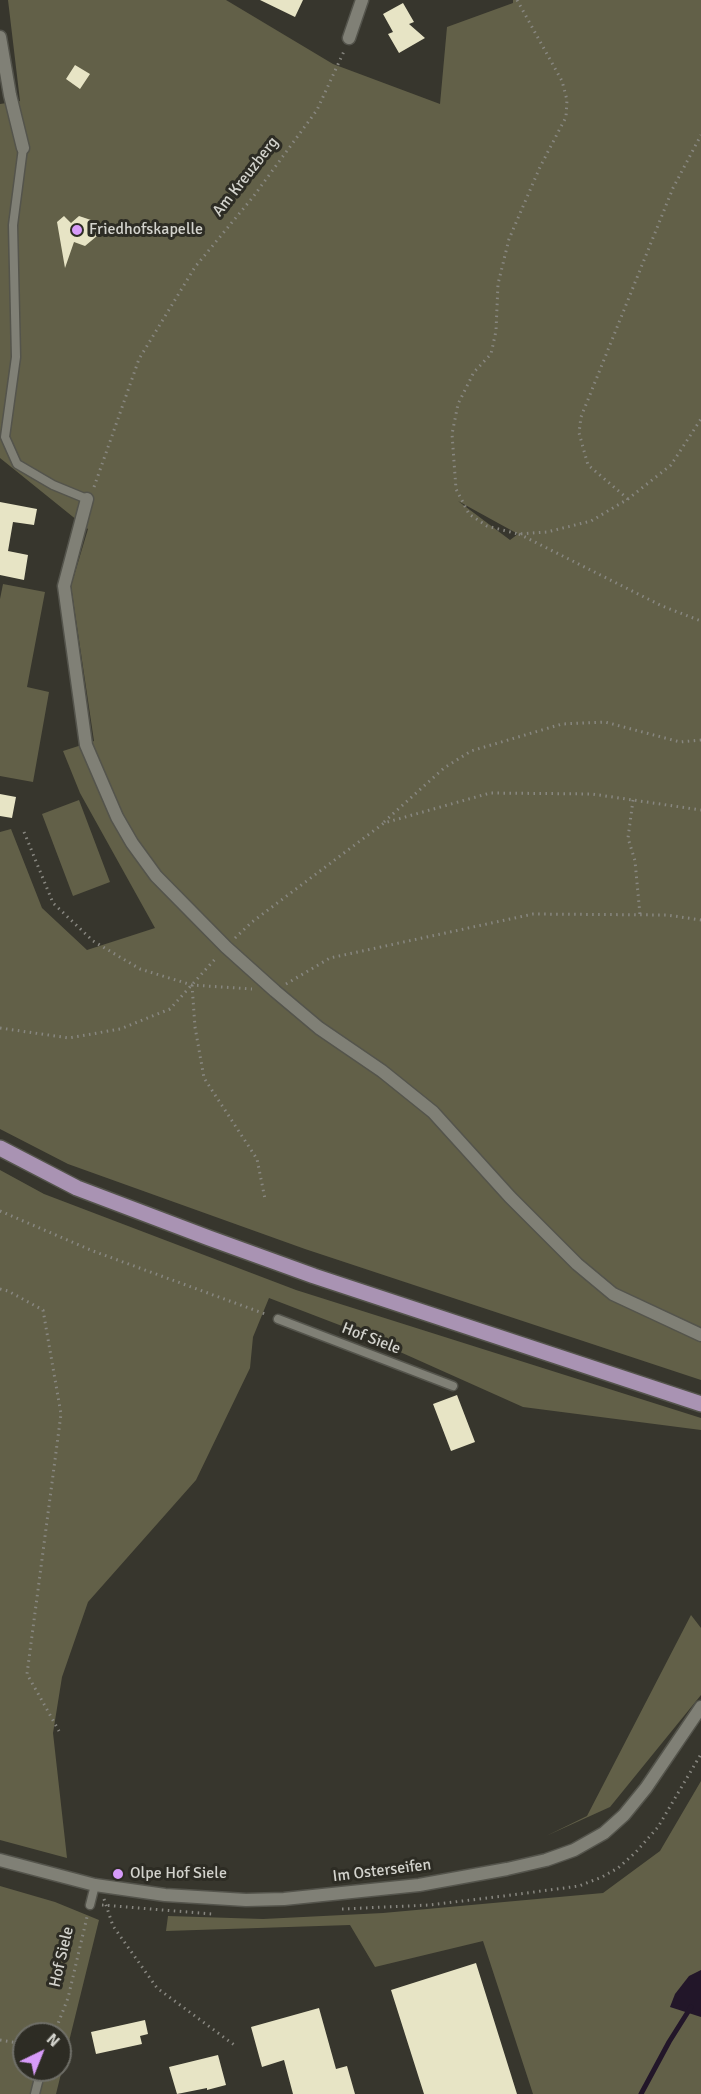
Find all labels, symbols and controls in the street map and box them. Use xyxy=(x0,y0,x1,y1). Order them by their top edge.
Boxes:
street label: Am Kreuzberg xyxy=(209,133,283,221)
place label: Friedhofskapelle xyxy=(89,220,203,240)
marker: Friedhofskapelle xyxy=(70,223,84,237)
street label: Hof Siele xyxy=(339,1319,403,1359)
street label: Im Osterseifen xyxy=(332,1855,432,1887)
place label: Olpe Hof Siele xyxy=(130,1864,227,1884)
marker: Olpe Hof Siele xyxy=(111,1867,125,1881)
street label: Hof Siele xyxy=(46,1925,78,1989)
north arrow xyxy=(12,2022,72,2082)
text: N xyxy=(42,2029,64,2051)

